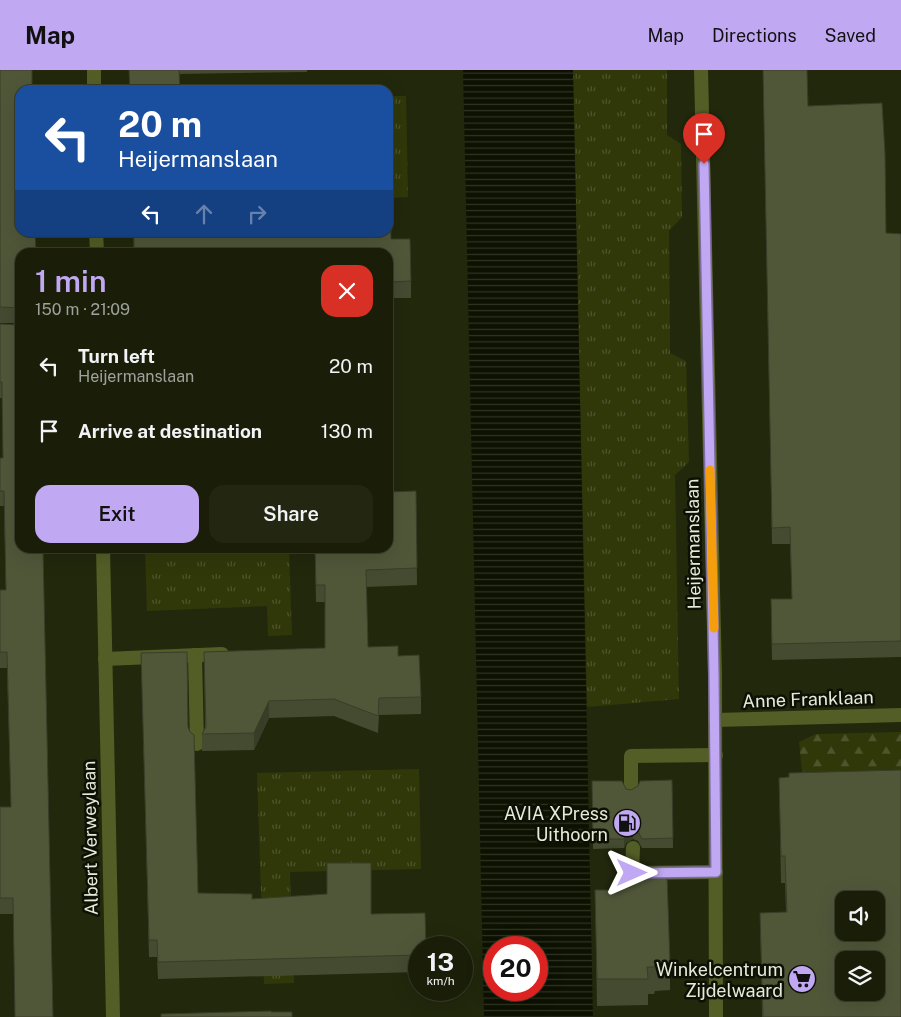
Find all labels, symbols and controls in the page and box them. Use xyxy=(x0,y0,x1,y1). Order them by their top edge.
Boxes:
text: Map xyxy=(25,21,75,49)
text: Map xyxy=(647,25,684,46)
text: Directions xyxy=(712,25,797,46)
text: Saved xyxy=(825,25,876,46)
text: 20 m xyxy=(118,104,202,145)
icon: left xyxy=(35,105,100,170)
pin xyxy=(683,113,725,164)
icon: arrive xyxy=(690,120,718,148)
text: Heijermanslaan xyxy=(118,146,278,172)
icon: left xyxy=(137,200,165,228)
icon: ahead xyxy=(190,200,218,228)
icon: right xyxy=(243,200,271,228)
text: 1 min xyxy=(35,263,106,299)
button: close xyxy=(321,265,373,317)
text: 150 m · 21:09 xyxy=(35,300,130,319)
text: Turn left xyxy=(78,345,155,367)
icon: left xyxy=(35,352,63,380)
text: 20 m xyxy=(329,355,373,377)
text: Heijermanslaan xyxy=(78,367,194,386)
icon: arrive xyxy=(35,417,63,445)
text: Arrive at destination xyxy=(78,420,262,442)
text: 130 m xyxy=(321,420,373,442)
street label: Heijermanslaan xyxy=(681,478,705,610)
button: Exit xyxy=(35,485,199,543)
button: Share xyxy=(209,485,373,543)
street label: Anne Franklaan xyxy=(742,686,874,712)
street label: Albert Verweylaan xyxy=(78,760,102,916)
place label: AVIA XPress Uithoorn xyxy=(504,803,608,845)
fuel station icon: AVIA XPress Uithoorn xyxy=(612,808,642,838)
position arrow xyxy=(605,846,657,898)
map controls xyxy=(835,891,885,1001)
button: sound xyxy=(835,891,885,941)
speed limit sign: 20 xyxy=(483,936,548,1001)
text: 13 xyxy=(427,947,454,977)
button: layers xyxy=(835,951,885,1001)
place label: Winkelcentrum Zijdelwaard xyxy=(656,959,783,1001)
supermarket icon: Winkelcentrum Zijdelwaard xyxy=(787,964,817,994)
text: km/h xyxy=(426,974,455,988)

